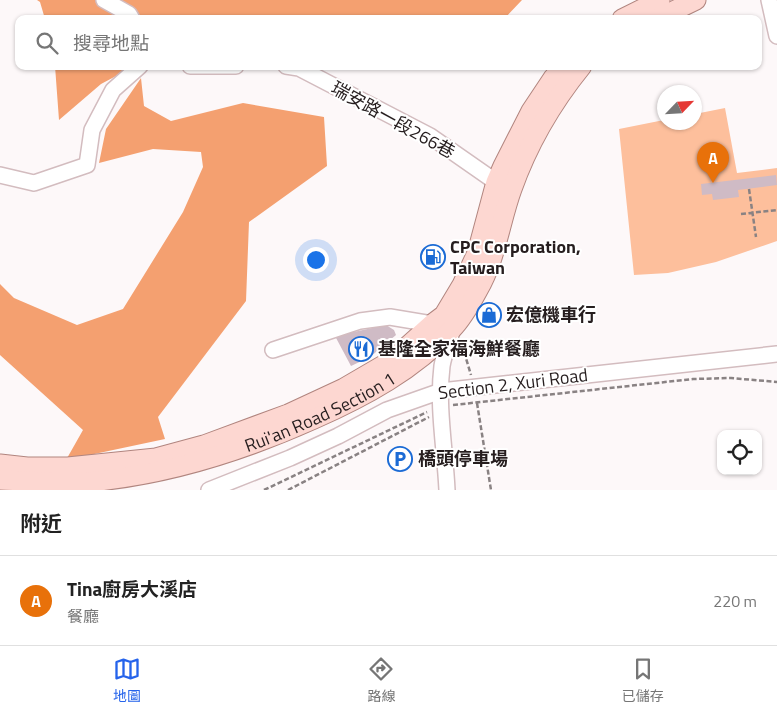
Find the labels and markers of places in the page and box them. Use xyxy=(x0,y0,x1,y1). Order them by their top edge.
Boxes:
pin: A xyxy=(697,142,729,183)
place label: CPC Corporation, Taiwan xyxy=(450,233,581,281)
fuel station icon: CPC Corporation, Taiwan xyxy=(420,244,446,270)
place label: 宏億機車行 xyxy=(506,301,596,328)
shop icon: 宏億機車行 xyxy=(476,302,502,328)
place label: 基隆全家福海鮮餐廳 xyxy=(378,335,540,362)
restaurant icon: 基隆全家福海鮮餐廳 xyxy=(348,336,374,362)
place label: 橋頭停車場 xyxy=(418,445,508,472)
parking icon: 橋頭停車場 xyxy=(387,446,413,472)

